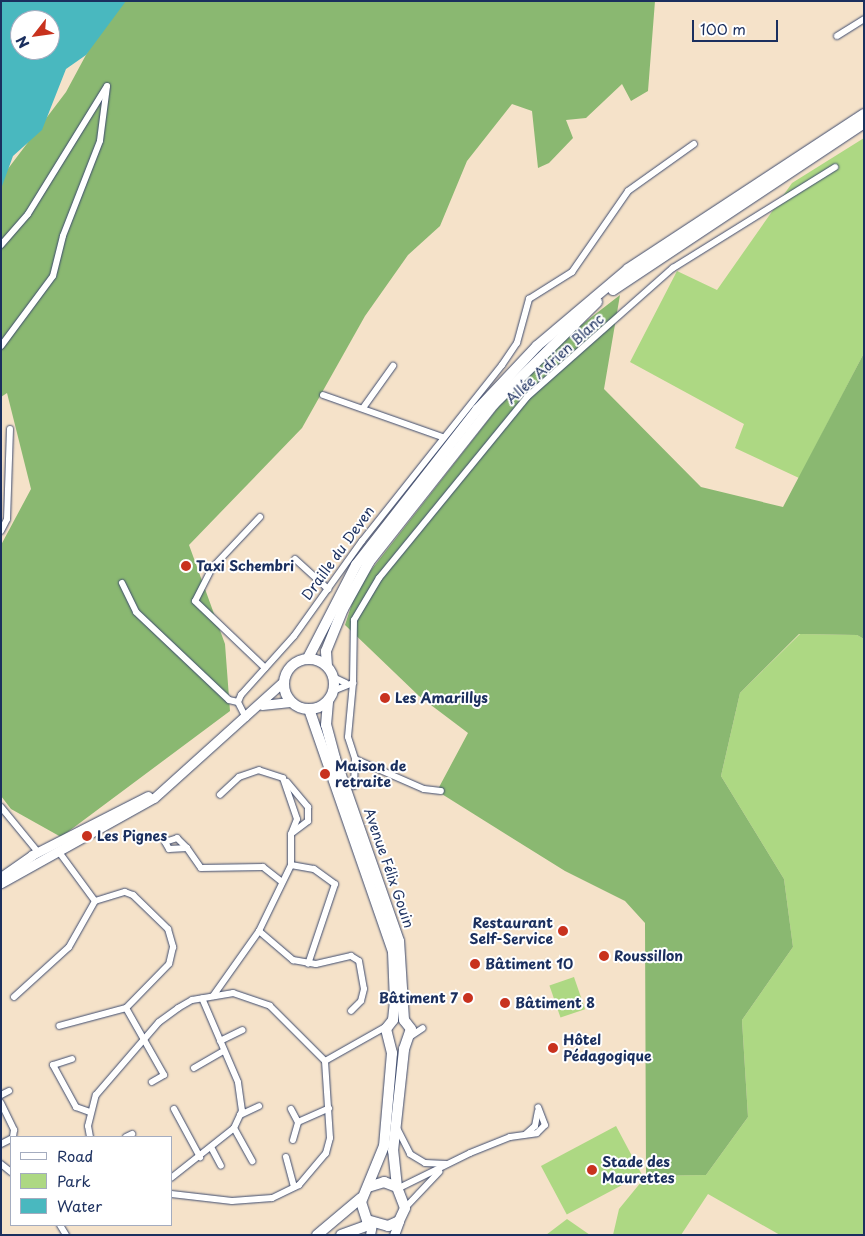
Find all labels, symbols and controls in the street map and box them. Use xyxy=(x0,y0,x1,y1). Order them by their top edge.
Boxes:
north arrow xyxy=(10,10,60,60)
scale bar xyxy=(695,10,781,42)
text: 100 m xyxy=(700,17,746,40)
text: N xyxy=(11,32,34,52)
street label: Allée Adrien Blanc xyxy=(502,310,608,408)
street label: Draille du Deven xyxy=(298,502,378,604)
place label: Taxi Schembri xyxy=(196,558,295,574)
marker: Taxi Schembri xyxy=(180,560,192,572)
place label: Les Amarillys xyxy=(395,690,490,706)
marker: Les Amarillys xyxy=(379,692,391,704)
place label: Maison de retraite xyxy=(335,758,406,790)
marker: Maison de retraite xyxy=(319,768,331,780)
street label: Avenue Félix Gouin xyxy=(360,805,418,931)
place label: Les Pignes xyxy=(97,828,168,844)
marker: Les Pignes xyxy=(81,830,93,842)
place label: Restaurant Self-Service xyxy=(469,915,553,948)
marker: Restaurant Self-Service xyxy=(557,925,569,937)
place label: Roussillon xyxy=(614,948,683,964)
marker: Roussillon xyxy=(598,950,610,962)
place label: Bâtiment 10 xyxy=(485,956,573,972)
marker: Bâtiment 10 xyxy=(469,958,481,970)
place label: Bâtiment 7 xyxy=(379,990,458,1006)
marker: Bâtiment 7 xyxy=(462,992,474,1004)
place label: Bâtiment 8 xyxy=(515,995,595,1011)
marker: Bâtiment 8 xyxy=(499,997,511,1009)
place label: Hôtel Pédagogique xyxy=(563,1032,652,1064)
marker: Hôtel Pédagogique xyxy=(547,1042,559,1054)
legend xyxy=(10,1136,172,1226)
text: Road xyxy=(57,1144,93,1167)
place label: Stade des Maurettes xyxy=(602,1154,675,1186)
marker: Stade des Maurettes xyxy=(586,1164,598,1176)
text: Park xyxy=(57,1169,91,1192)
text: Water xyxy=(57,1194,102,1217)

